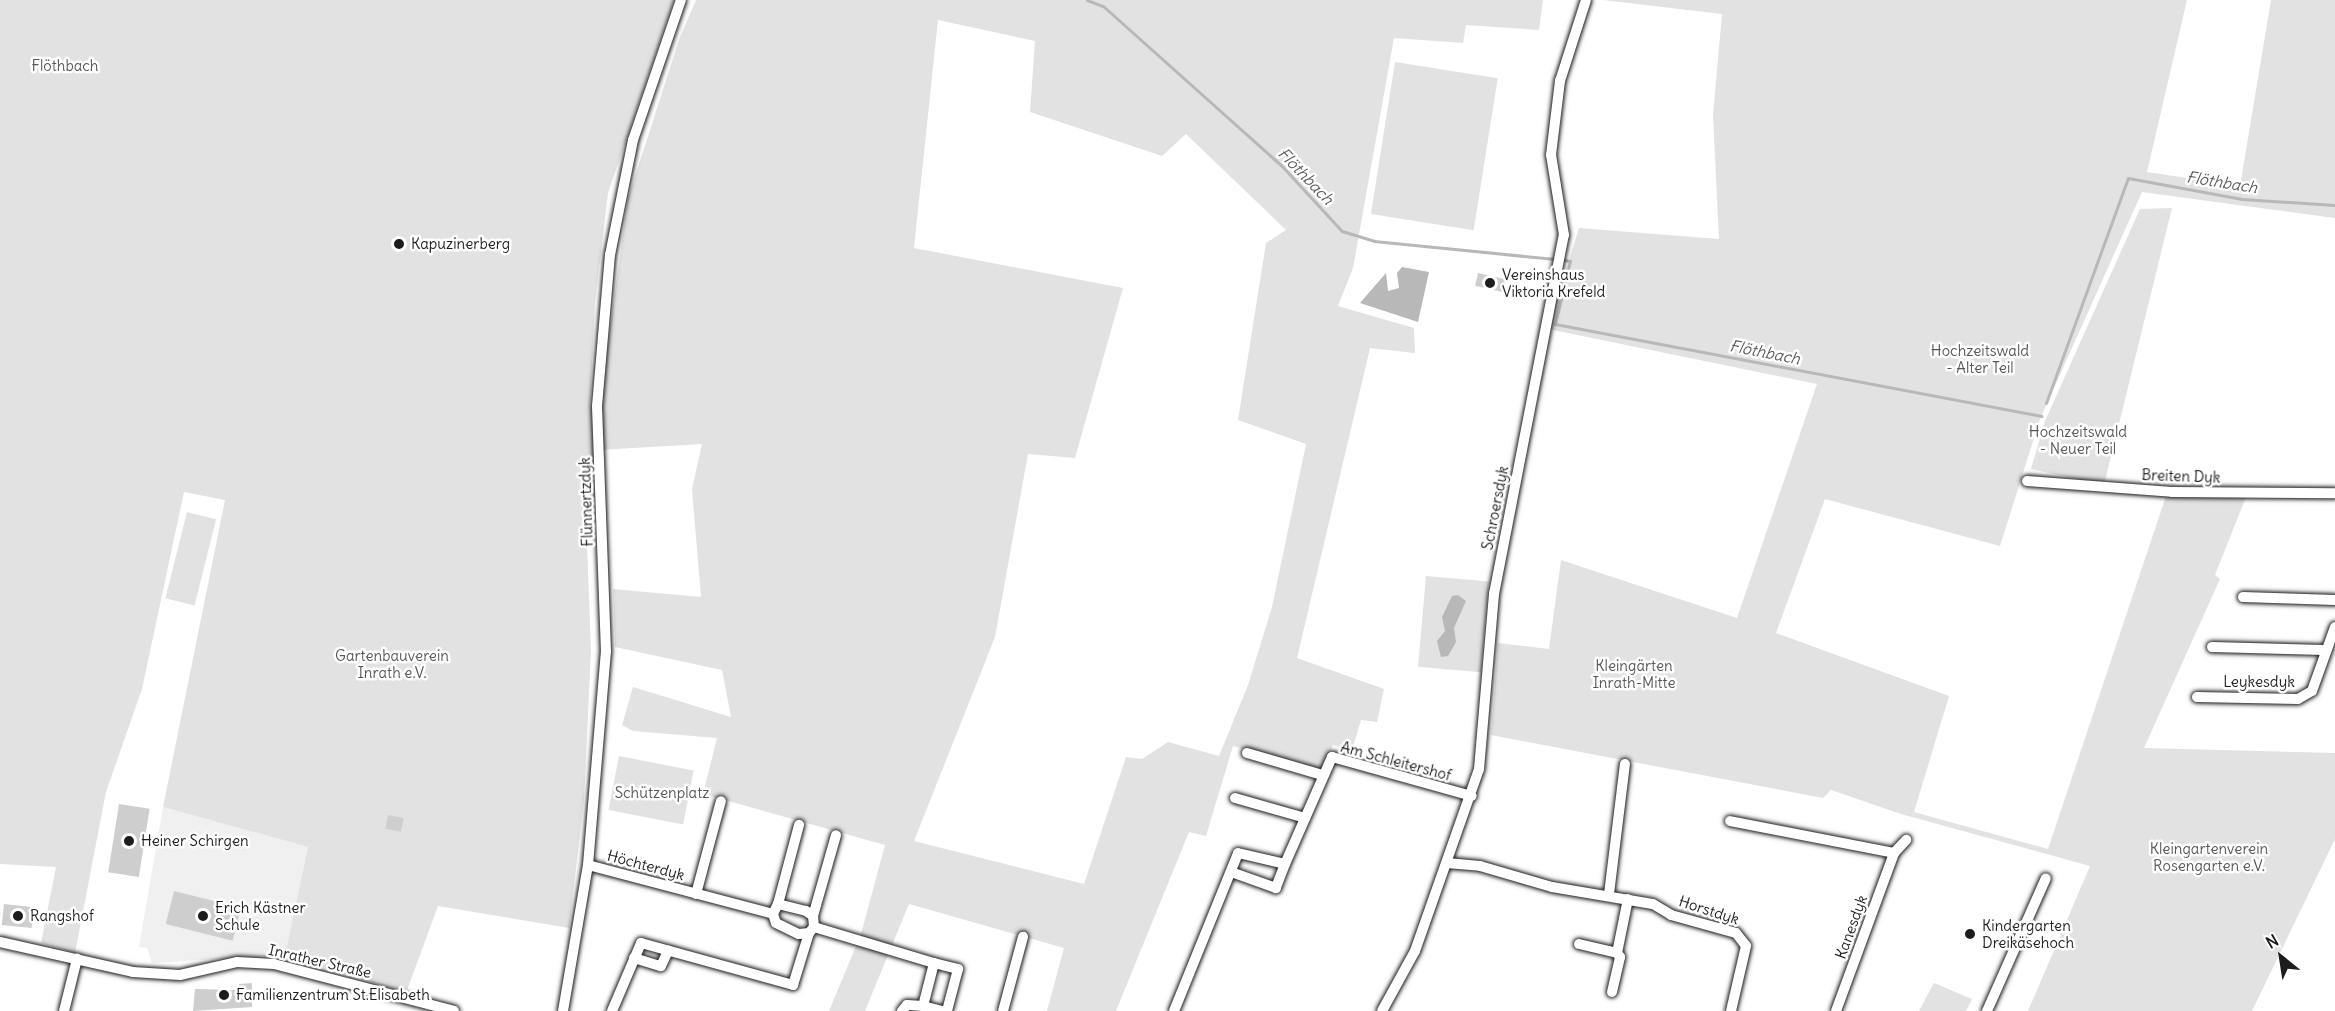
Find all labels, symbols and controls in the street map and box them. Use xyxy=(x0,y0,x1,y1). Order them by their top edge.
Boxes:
park label: Flöthbach xyxy=(32,57,98,75)
water label: Flöthbach xyxy=(1274,144,1338,208)
water label: Flöthbach xyxy=(2185,167,2259,197)
place label: Kapuzinerberg xyxy=(411,235,510,253)
marker: Kapuzinerberg xyxy=(392,237,406,251)
place label: Vereinshaus Viktoria Krefeld xyxy=(1502,265,1605,300)
marker: Vereinshaus Viktoria Krefeld xyxy=(1483,276,1497,290)
water label: Flöthbach xyxy=(1728,336,1802,368)
park label: Hochzeitswald - Alter Teil xyxy=(1931,341,2029,376)
park label: Hochzeitswald - Neuer Teil xyxy=(2029,422,2127,457)
street label: Flünnertzdyk xyxy=(575,457,597,547)
street label: Schroersdyk xyxy=(1478,465,1512,551)
street label: Breiten Dyk xyxy=(2141,466,2221,486)
park label: Gartenbauverein Inrath e.V. xyxy=(335,646,449,681)
park label: Kleingärten Inrath-Mitte xyxy=(1592,656,1676,691)
street label: Leykesdyk xyxy=(2223,673,2295,691)
street label: Am Schleitershof xyxy=(1339,738,1453,784)
park label: Schützenplatz xyxy=(615,784,709,802)
place label: Heiner Schirgen xyxy=(141,832,249,850)
marker: Heiner Schirgen xyxy=(122,834,136,848)
park label: Kleingartenverein Rosengarten e.V. xyxy=(2150,839,2268,874)
street label: Höchterdyk xyxy=(605,846,687,884)
street label: Horstdyk xyxy=(1677,892,1741,928)
street label: Kanesdyk xyxy=(1831,893,1871,961)
place label: Erich Kästner Schule xyxy=(215,898,306,933)
place label: Rangshof xyxy=(30,907,94,925)
marker: Rangshof xyxy=(11,909,25,923)
marker: Erich Kästner Schule xyxy=(196,909,210,923)
place label: Kindergarten Dreikäsehoch xyxy=(1982,916,2074,951)
marker: Kindergarten Dreikäsehoch xyxy=(1963,927,1977,941)
north arrow xyxy=(2251,927,2311,987)
text: N xyxy=(2262,930,2282,953)
street label: Inrather Straße xyxy=(267,940,373,982)
place label: Familienzentrum St.Elisabeth xyxy=(236,986,430,1004)
marker: Familienzentrum St.Elisabeth xyxy=(217,988,231,1002)

